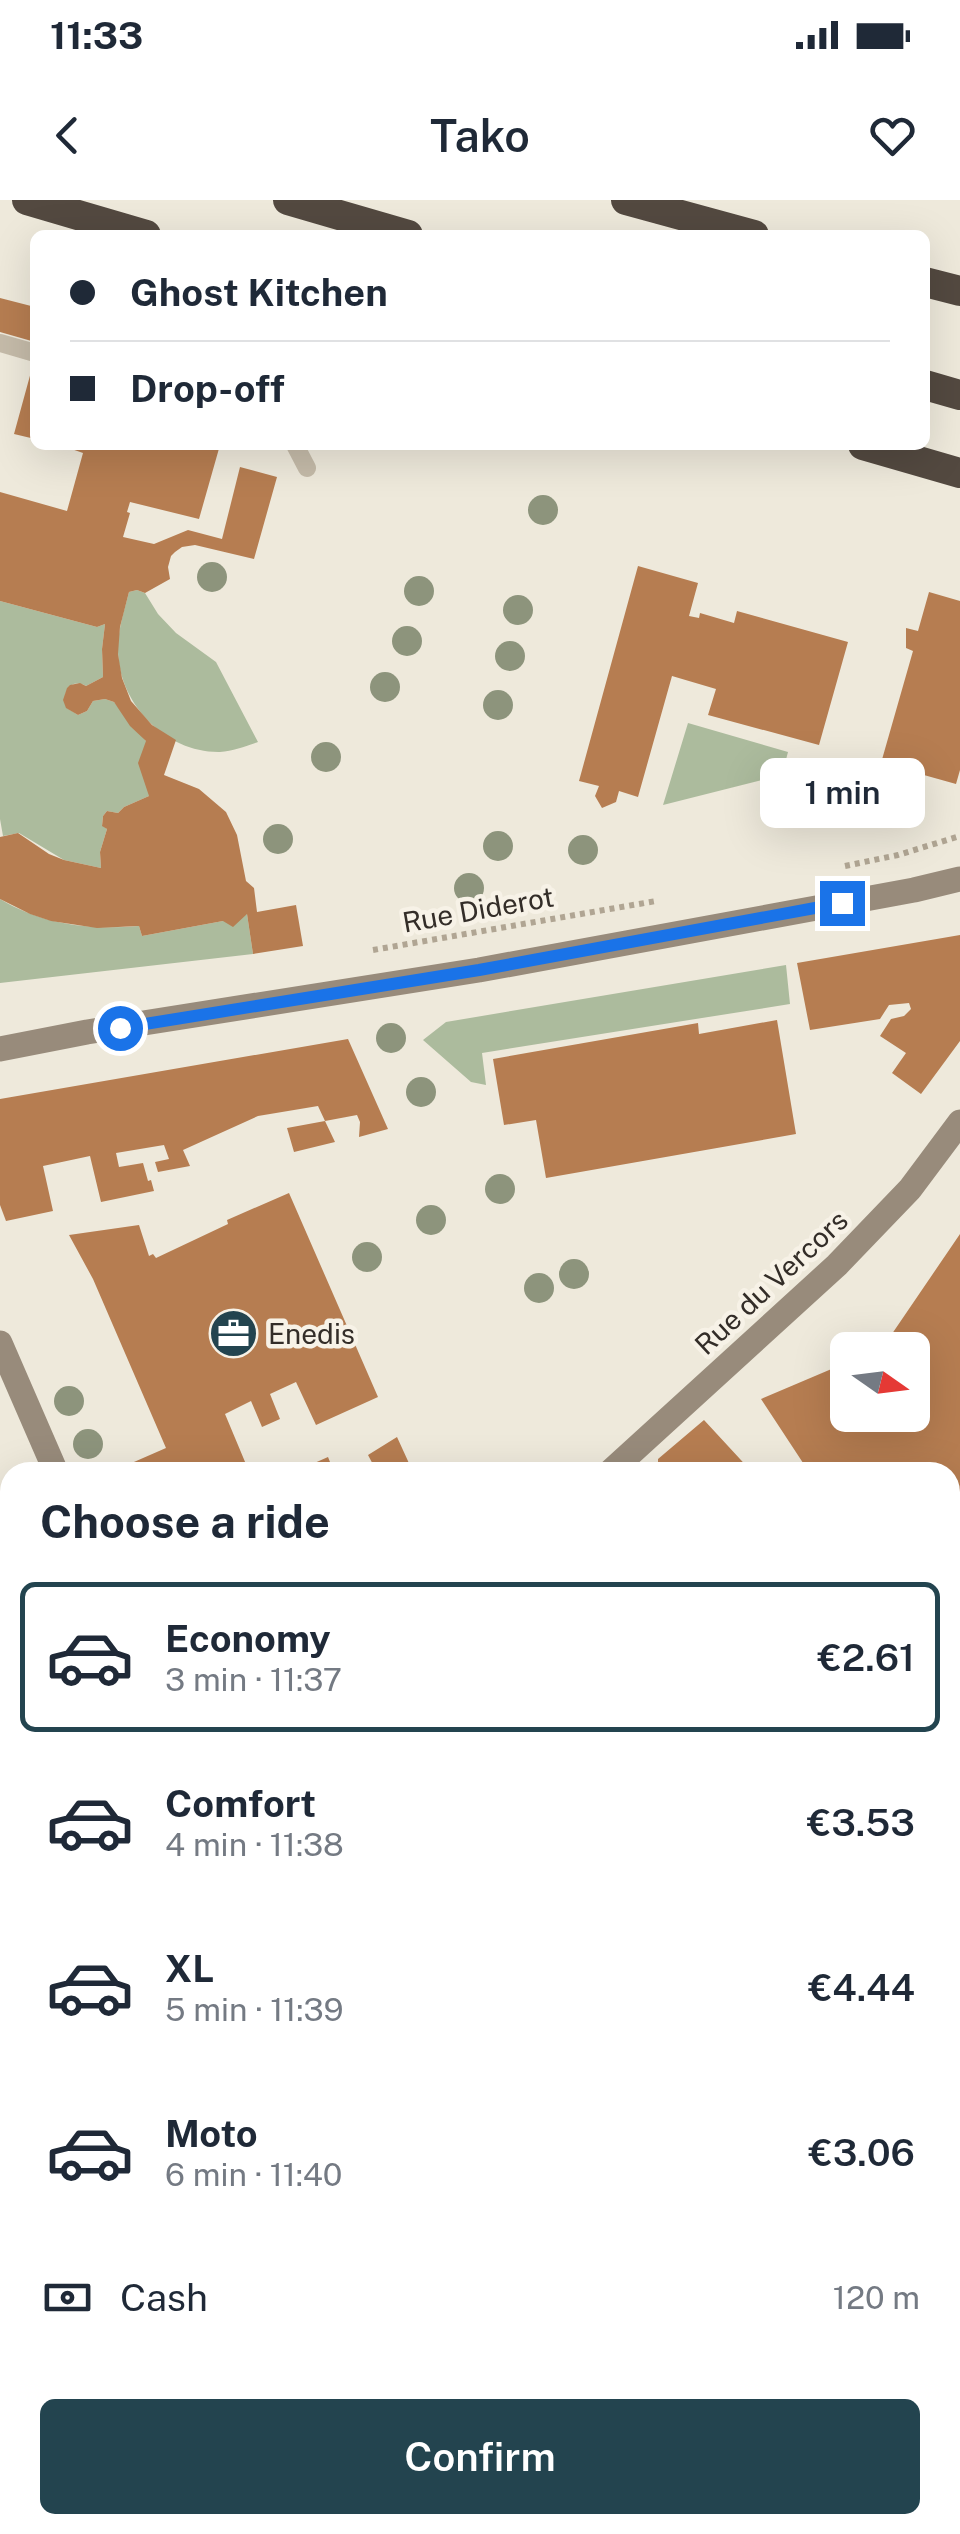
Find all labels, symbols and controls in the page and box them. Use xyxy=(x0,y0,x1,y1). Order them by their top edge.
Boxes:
text: 11:33 xyxy=(50,13,143,58)
icon: back xyxy=(40,108,95,163)
icon: heart xyxy=(865,108,920,163)
text: Tako xyxy=(430,109,530,162)
text: Ghost Kitchen xyxy=(130,270,388,315)
text: Drop-off xyxy=(130,366,285,411)
callout: 1 min xyxy=(760,758,924,828)
text: 1 min xyxy=(804,774,881,811)
street label: Rue Diderot xyxy=(400,879,556,939)
route end xyxy=(820,881,865,926)
route start xyxy=(98,1006,143,1051)
street label: Rue du Vercors xyxy=(688,1203,854,1361)
office icon: Enedis xyxy=(207,1307,259,1359)
place label: Enedis xyxy=(268,1317,355,1350)
north arrow xyxy=(830,1332,930,1432)
map controls xyxy=(830,1332,930,1432)
text: Choose a ride xyxy=(40,1495,330,1548)
icon: car xyxy=(45,1612,135,1702)
text: Economy xyxy=(165,1616,331,1661)
text: €2.61 xyxy=(818,1635,915,1680)
text: 3 min · 11:37 xyxy=(165,1661,342,1698)
icon: car xyxy=(45,1777,135,1867)
text: Comfort xyxy=(165,1781,316,1826)
text: €3.53 xyxy=(807,1800,915,1845)
text: 4 min · 11:38 xyxy=(165,1826,344,1863)
icon: car xyxy=(45,1942,135,2032)
text: XL xyxy=(165,1946,214,1991)
text: €4.44 xyxy=(808,1965,915,2010)
text: 5 min · 11:39 xyxy=(165,1991,343,2028)
icon: car xyxy=(45,2107,135,2197)
text: Moto xyxy=(165,2111,258,2156)
text: €3.06 xyxy=(809,2130,915,2175)
text: 6 min · 11:40 xyxy=(165,2156,342,2193)
icon: cash xyxy=(40,2270,95,2325)
text: Cash xyxy=(120,2275,208,2320)
text: 120 m xyxy=(833,2279,920,2316)
button: Confirm xyxy=(40,2399,920,2514)

